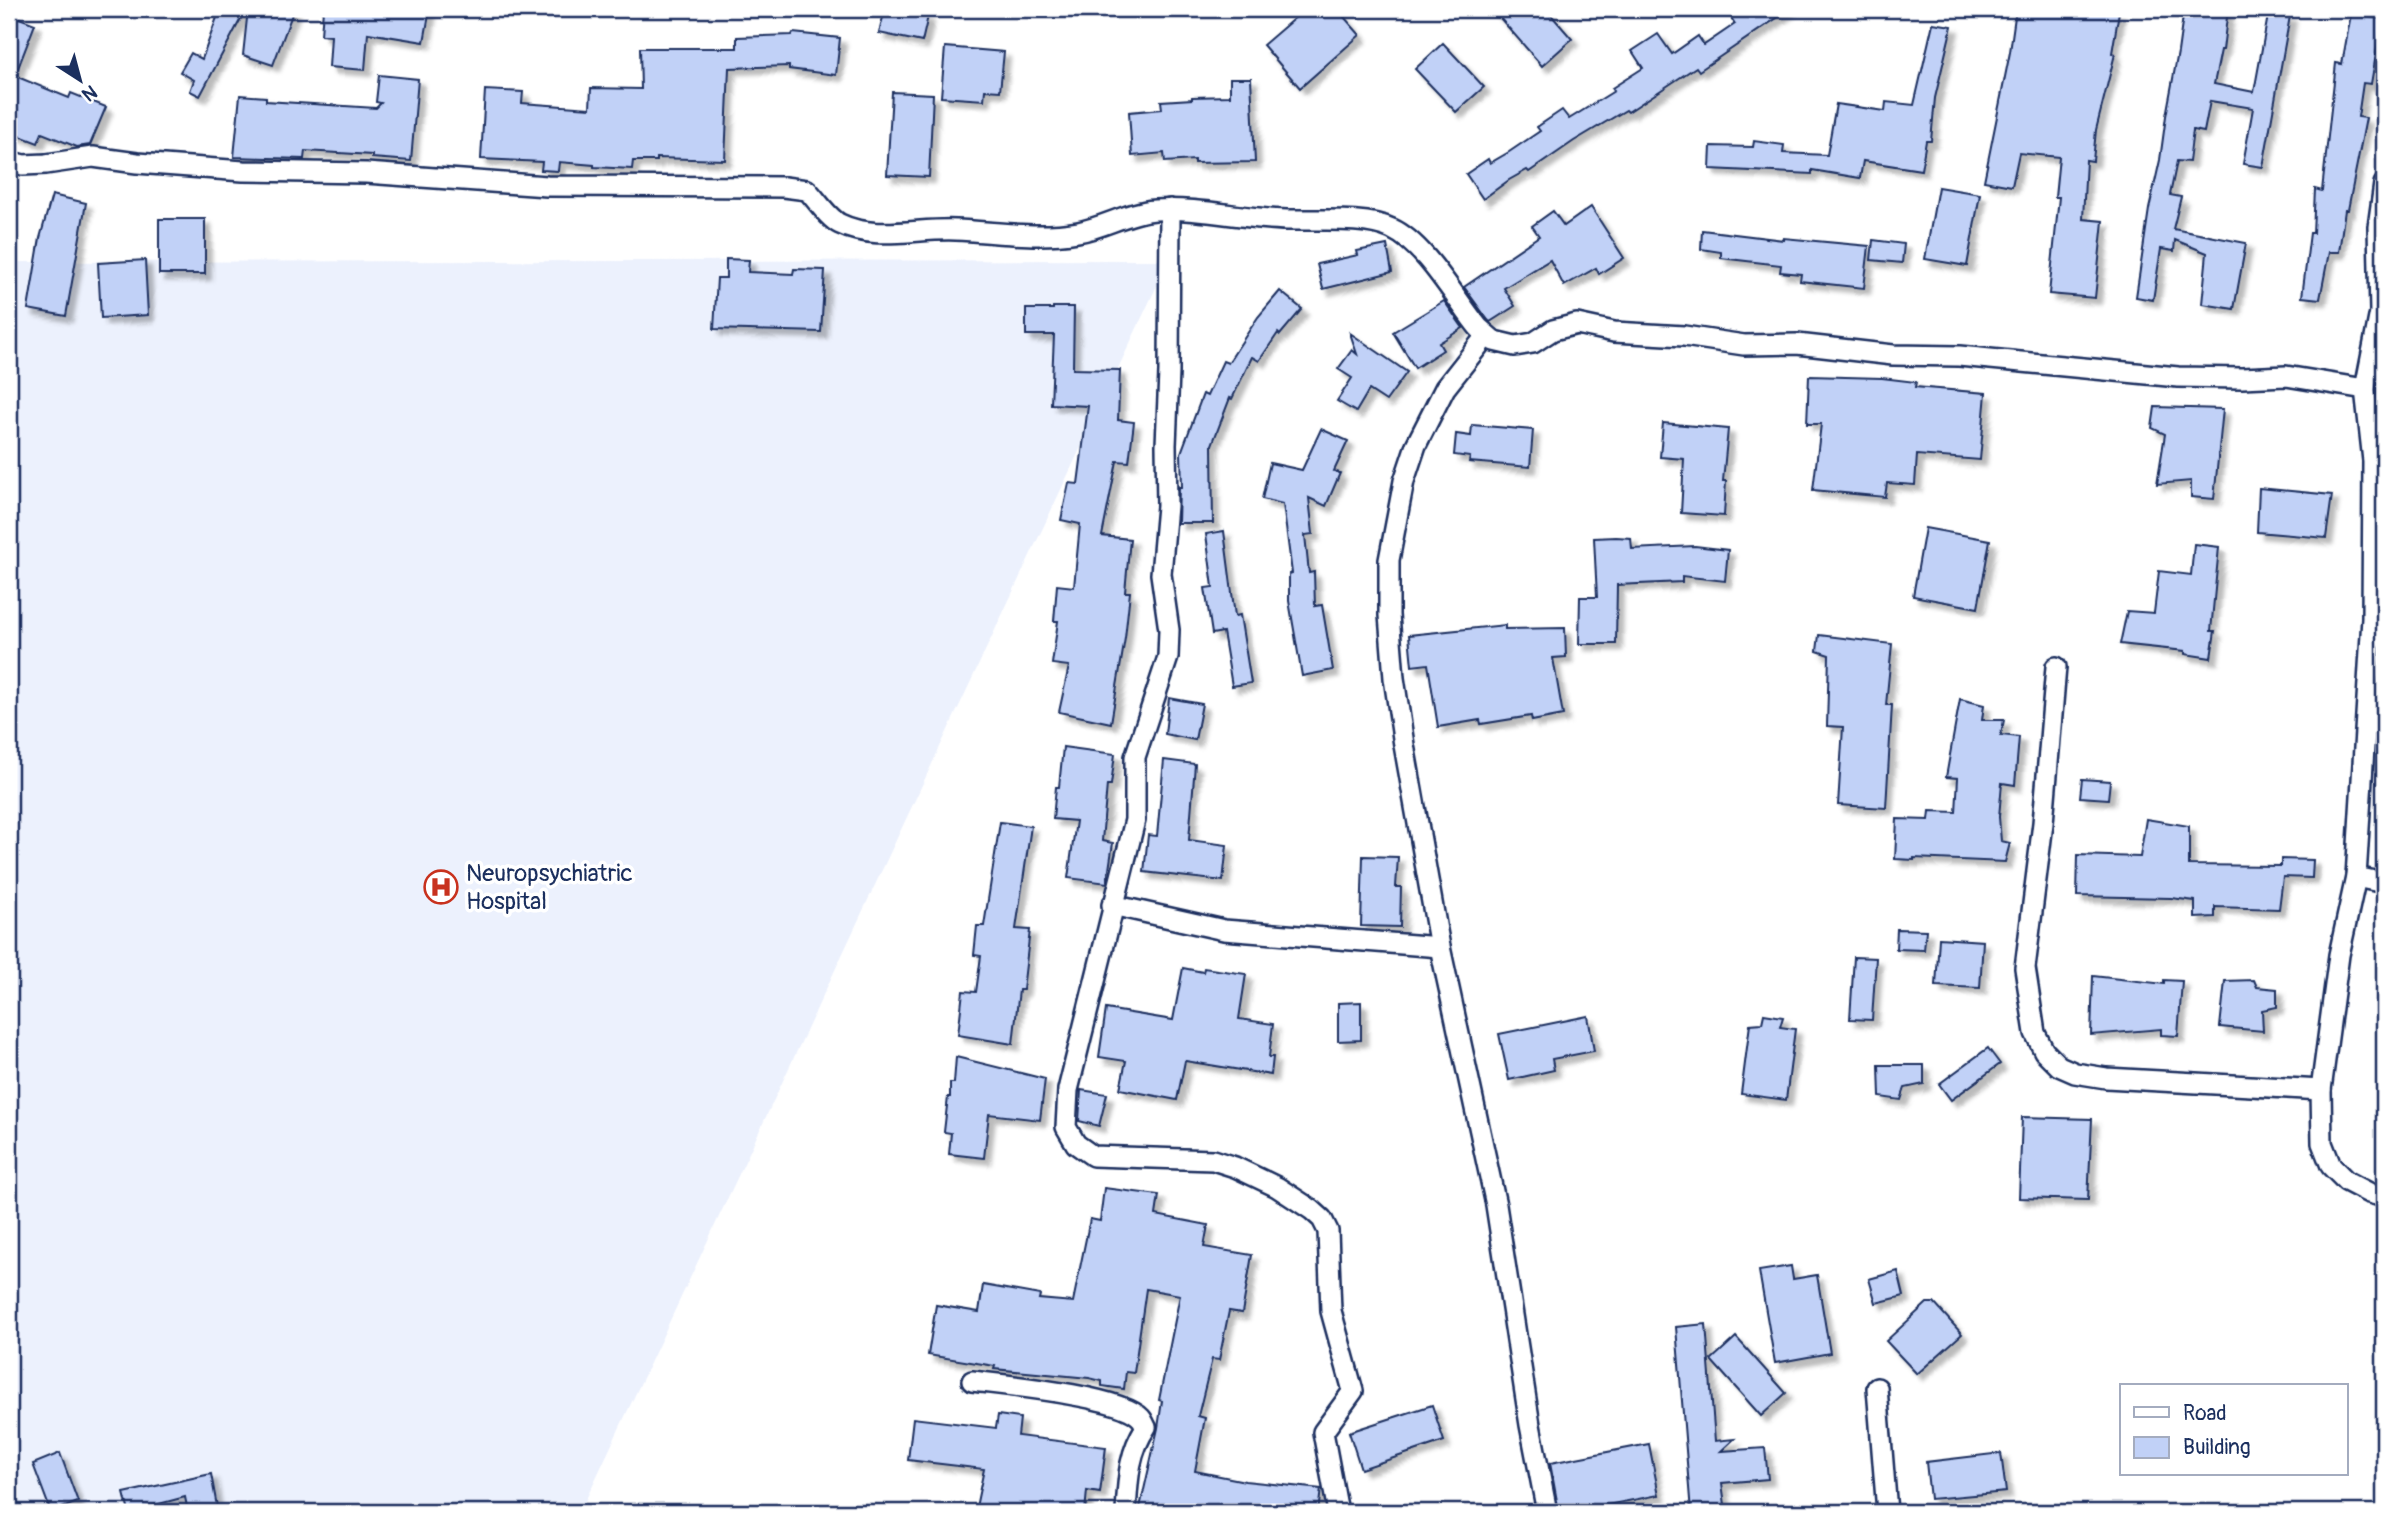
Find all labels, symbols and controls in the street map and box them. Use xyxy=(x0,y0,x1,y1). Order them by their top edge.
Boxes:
north arrow xyxy=(46,46,116,116)
text: N xyxy=(77,79,102,107)
place label: Neuropsychiatric Hospital xyxy=(466,859,633,916)
hospital icon: Neuropsychiatric Hospital xyxy=(422,868,460,906)
legend xyxy=(2120,1384,2348,1476)
text: Road xyxy=(2183,1400,2227,1427)
text: Building xyxy=(2183,1434,2250,1461)

